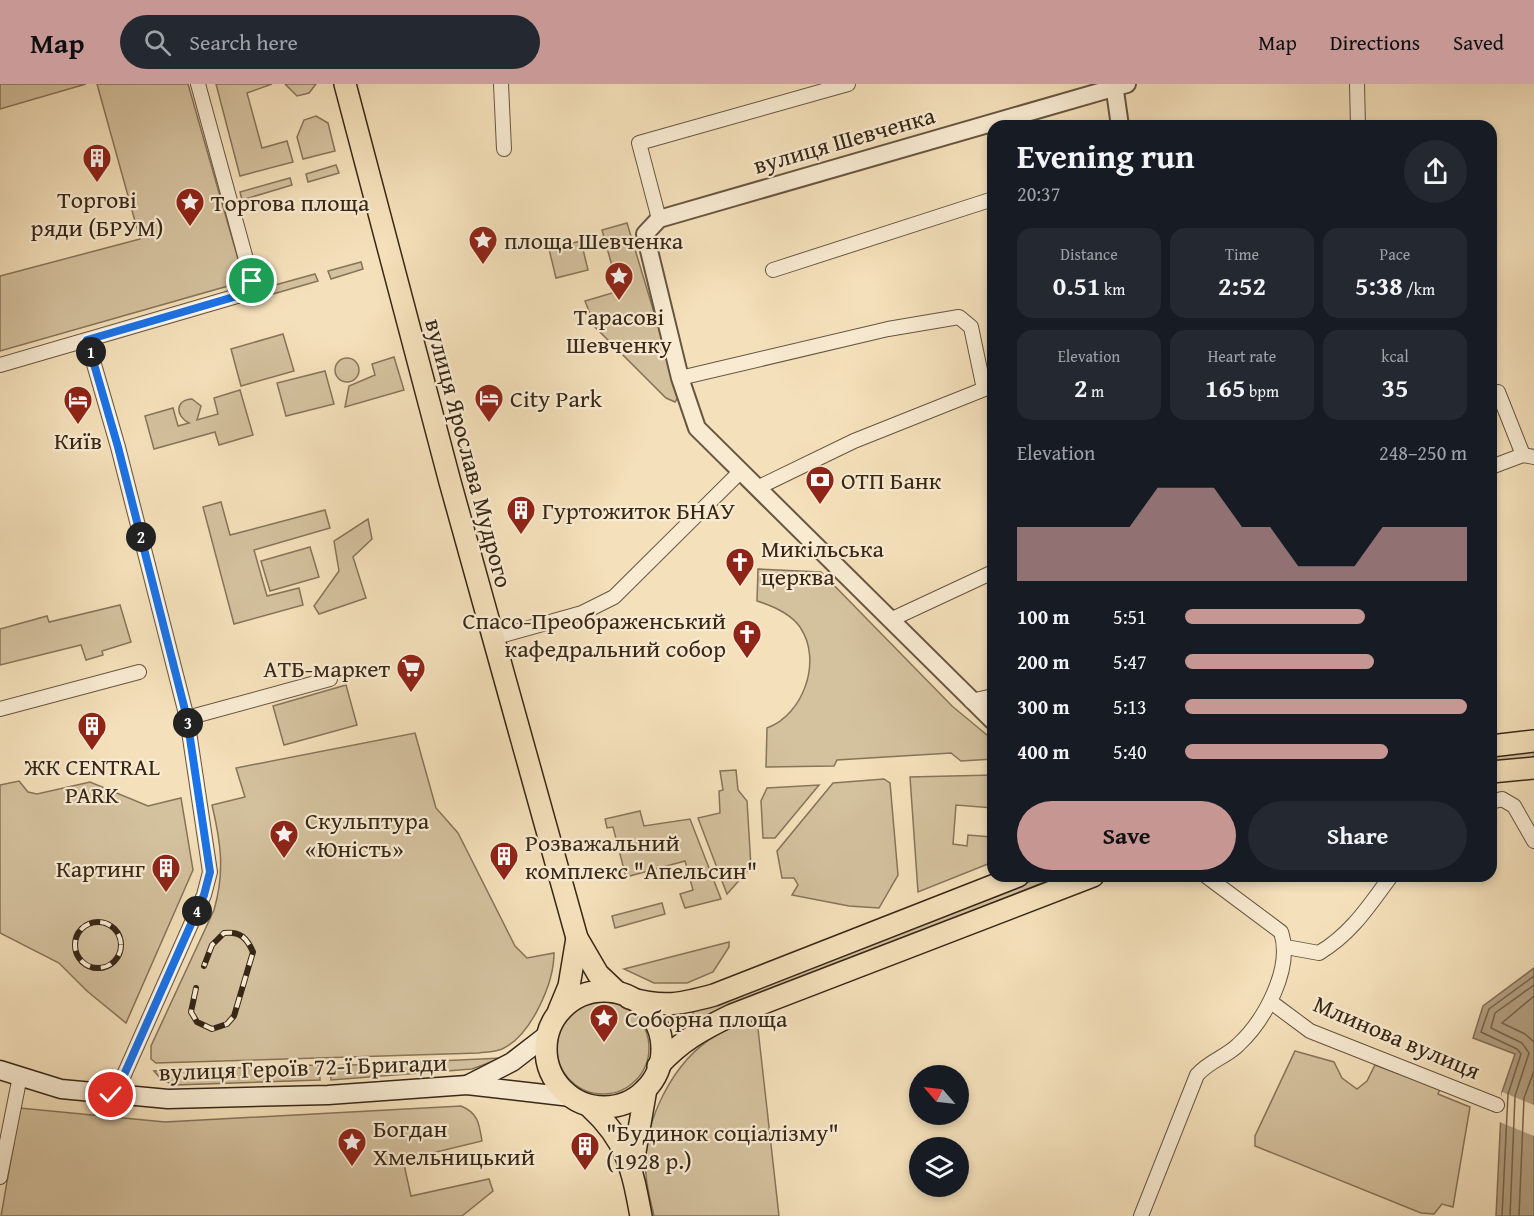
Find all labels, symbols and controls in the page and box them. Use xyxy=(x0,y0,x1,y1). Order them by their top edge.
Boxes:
search box xyxy=(120,15,540,69)
text: Map xyxy=(30,22,84,63)
icon: search xyxy=(141,26,174,59)
text: Search here xyxy=(189,26,298,58)
text: Map xyxy=(1258,27,1297,58)
text: Directions xyxy=(1330,27,1420,58)
text: Saved xyxy=(1453,27,1504,58)
street label: вулиця Шевченка xyxy=(749,97,940,183)
text: Evening run xyxy=(1017,132,1194,180)
button: share xyxy=(1404,140,1467,203)
building icon: Торгові ряди (БРУМ) xyxy=(81,142,113,184)
text: 20:37 xyxy=(1017,179,1060,208)
place label: Торгові ряди (БРУМ) xyxy=(30,182,164,245)
place label: Торгова площа xyxy=(211,185,370,220)
place icon: Торгова площа xyxy=(174,186,206,228)
place label: площа Шевченка xyxy=(504,223,684,258)
place icon: площа Шевченка xyxy=(467,224,499,266)
text: Distance xyxy=(1060,242,1118,266)
text: Time xyxy=(1225,242,1259,266)
text: Pace xyxy=(1380,242,1410,266)
pin xyxy=(226,255,277,306)
place icon: Тарасові Шевченку xyxy=(603,260,635,302)
icon: arrive xyxy=(235,264,268,297)
text: 0.51 xyxy=(1053,266,1101,305)
text: 2:52 xyxy=(1218,266,1266,305)
text: 5:38 xyxy=(1355,266,1403,305)
text: km xyxy=(1101,277,1125,301)
text: /km xyxy=(1403,277,1435,301)
place label: Тарасові Шевченку xyxy=(566,299,672,362)
street label: вулиця Ярослава Мудрого xyxy=(416,315,522,591)
pin: 1 xyxy=(76,337,106,367)
text: 1 xyxy=(87,340,95,364)
text: Elevation xyxy=(1058,344,1120,368)
text: Heart rate xyxy=(1208,344,1276,368)
text: kcal xyxy=(1381,344,1409,368)
text: 2 xyxy=(1074,368,1087,407)
text: 165 xyxy=(1205,368,1245,407)
text: 35 xyxy=(1382,368,1408,407)
text: m xyxy=(1087,379,1104,403)
text: bpm xyxy=(1245,379,1279,403)
place label: City Park xyxy=(510,381,603,416)
hotel icon: City Park xyxy=(473,382,505,424)
hotel icon: Київ xyxy=(62,384,94,426)
place label: Київ xyxy=(54,423,102,458)
text: Elevation xyxy=(1017,438,1095,467)
text: 248–250 m xyxy=(1379,438,1467,467)
place label: ОТП Банк xyxy=(841,463,942,498)
bank icon: ОТП Банк xyxy=(804,464,836,506)
place label: Гуртожиток БНАУ xyxy=(542,493,735,528)
building icon: Гуртожиток БНАУ xyxy=(505,494,537,536)
pin: 2 xyxy=(126,522,156,552)
text: 2 xyxy=(137,525,145,549)
place label: Микільська церква xyxy=(761,531,884,594)
church icon: Микільська церква xyxy=(724,546,756,588)
text: 100 m xyxy=(1017,602,1070,631)
text: 5:51 xyxy=(1113,602,1147,631)
place label: Спасо-Преображенський кафедральний собор xyxy=(462,603,726,666)
church icon: Спасо-Преображенський кафедральний собор xyxy=(731,618,763,660)
text: 200 m xyxy=(1017,647,1070,676)
text: 5:47 xyxy=(1113,647,1147,676)
place label: АТБ-маркет xyxy=(263,651,390,686)
supermarket icon: АТБ-маркет xyxy=(395,652,427,694)
text: 300 m xyxy=(1017,692,1070,721)
text: 5:13 xyxy=(1113,692,1147,721)
pin: 3 xyxy=(173,708,203,738)
building icon: ЖК CENTRAL PARK xyxy=(76,710,108,752)
text: 3 xyxy=(184,711,192,735)
text: 400 m xyxy=(1017,737,1070,766)
text: 5:40 xyxy=(1113,737,1147,766)
place label: ЖК CENTRAL PARK xyxy=(23,749,160,812)
button: Save xyxy=(1017,801,1236,870)
button: Share xyxy=(1248,801,1467,870)
place label: Скульптура «Юність» xyxy=(305,803,430,866)
place icon: Скульптура «Юність» xyxy=(268,818,300,860)
place label: Розважальний комплекс "Апельсин" xyxy=(525,825,757,888)
building icon: Розважальний комплекс "Апельсин" xyxy=(488,840,520,882)
place label: Картинг xyxy=(56,851,145,886)
building icon: Картинг xyxy=(150,852,182,894)
pin: 4 xyxy=(182,896,212,926)
text: 4 xyxy=(193,899,201,923)
street label: Млинова вулиця xyxy=(1308,986,1486,1088)
place label: Соборна площа xyxy=(625,1001,788,1036)
place icon: Соборна площа xyxy=(588,1002,620,1044)
street label: вулиця Героїв 72-ї Бригади xyxy=(158,1044,448,1090)
north arrow xyxy=(909,1065,969,1125)
map controls xyxy=(909,1065,969,1197)
pin xyxy=(85,1069,136,1120)
icon: check xyxy=(94,1078,127,1111)
place label: Богдан Хмельницький xyxy=(373,1111,535,1174)
place label: "Будинок соціалізму" (1928 р.) xyxy=(606,1115,839,1178)
place icon: Богдан Хмельницький xyxy=(336,1126,368,1168)
building icon: "Будинок соціалізму" (1928 р.) xyxy=(569,1130,601,1172)
button: layers xyxy=(909,1137,969,1197)

